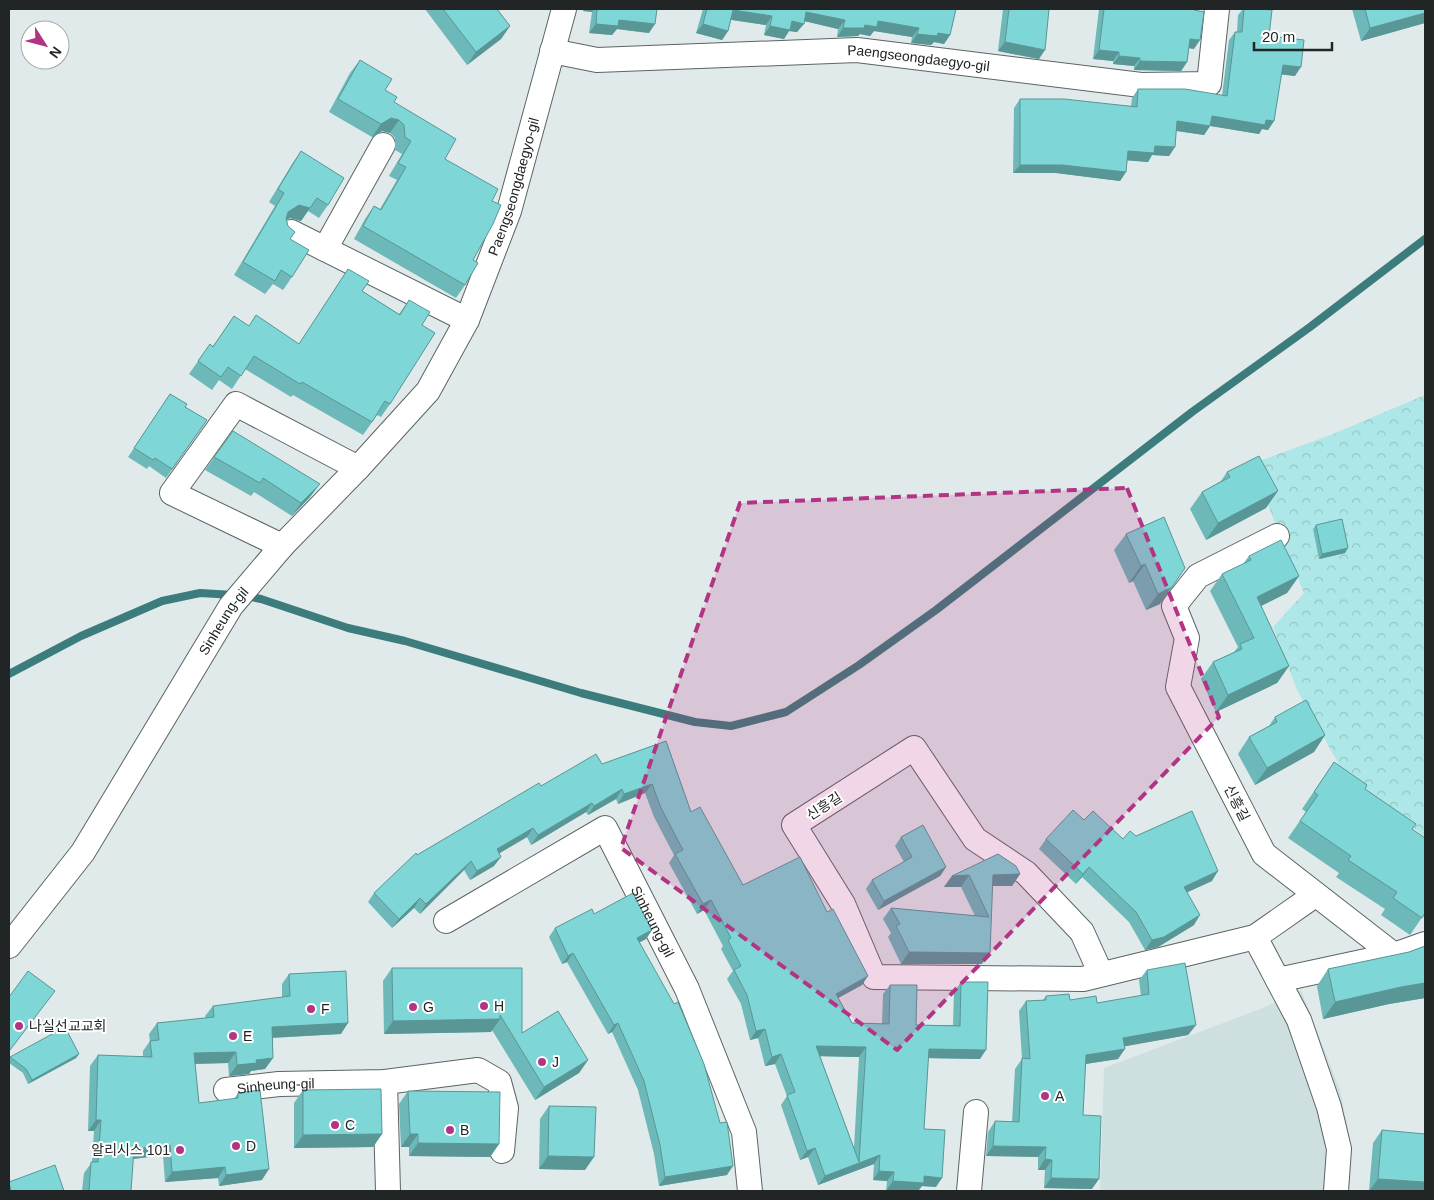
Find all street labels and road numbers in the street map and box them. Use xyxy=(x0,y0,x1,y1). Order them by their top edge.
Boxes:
street label: Paengseongdaegyo-gil xyxy=(847,42,991,74)
street label: Paengseongdaegyo-gil xyxy=(485,116,542,258)
street label: Sinheung-gil xyxy=(195,584,252,658)
street label: 신흥길 xyxy=(1221,782,1253,824)
street label: 신흥길 xyxy=(803,789,845,823)
street label: Sinheung-gil xyxy=(628,883,677,960)
street label: Sinheung-gil xyxy=(236,1075,315,1097)

